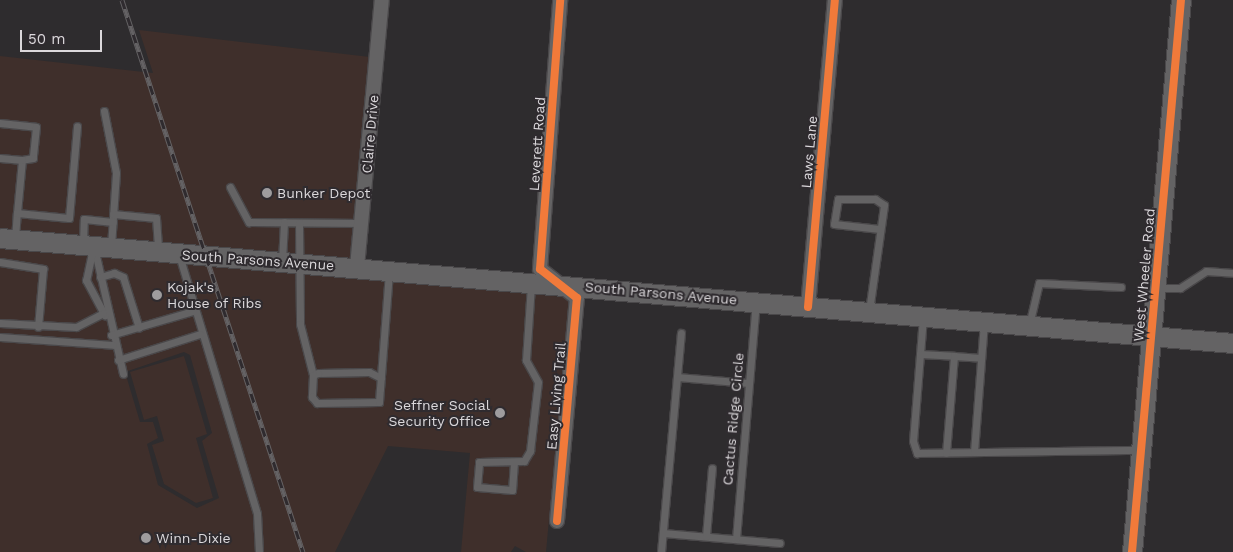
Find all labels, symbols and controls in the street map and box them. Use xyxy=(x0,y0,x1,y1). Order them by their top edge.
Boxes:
scale bar xyxy=(22,20,105,52)
text: 50 m xyxy=(28,30,65,48)
street label: Claire Drive xyxy=(358,94,382,174)
street label: Leverett Road xyxy=(525,96,549,192)
street label: Laws Lane xyxy=(797,115,821,189)
place label: Bunker Depot xyxy=(277,185,371,201)
marker: Bunker Depot xyxy=(261,187,273,199)
street label: West Wheeler Road xyxy=(1130,207,1158,343)
street label: South Parsons Avenue xyxy=(181,246,335,274)
street label: South Parsons Avenue xyxy=(584,278,738,308)
place label: Kojak's House of Ribs xyxy=(167,279,262,312)
marker: Kojak's House of Ribs xyxy=(151,289,163,301)
street label: Easy Living Trail xyxy=(543,341,569,451)
street label: Cactus Ridge Circle xyxy=(719,352,747,486)
place label: Seffner Social Security Office xyxy=(388,397,490,430)
marker: Seffner Social Security Office xyxy=(494,407,506,419)
place label: Winn-Dixie xyxy=(156,530,231,546)
marker: Winn-Dixie xyxy=(140,532,152,544)

